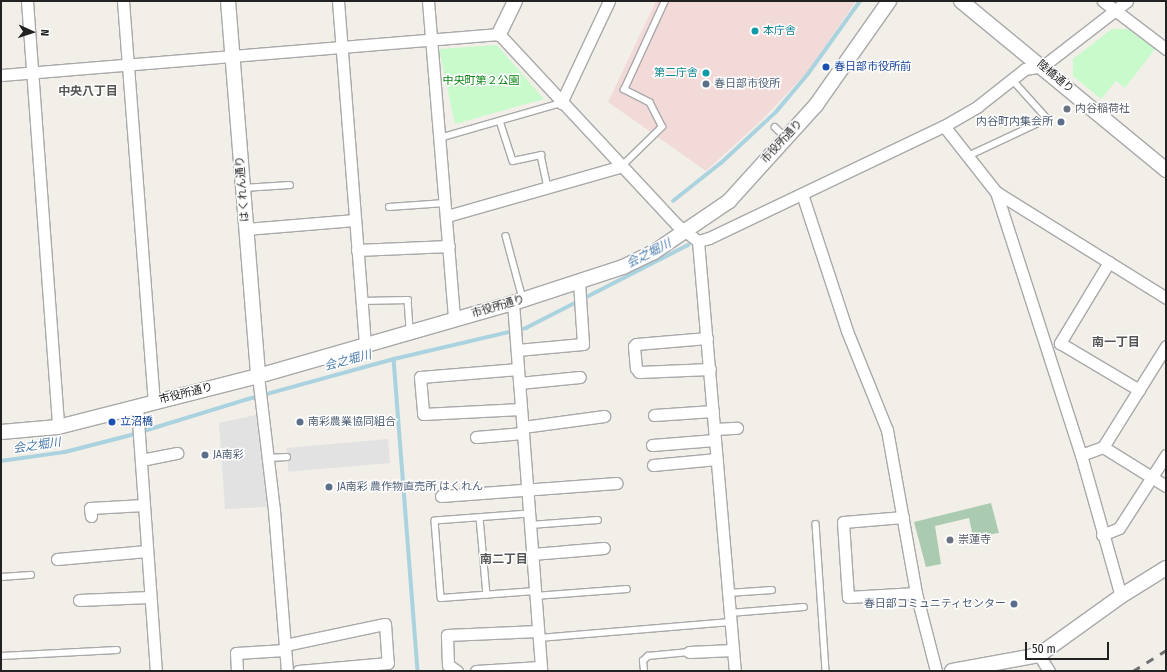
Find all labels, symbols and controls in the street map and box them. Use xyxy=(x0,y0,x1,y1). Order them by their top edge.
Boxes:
north arrow xyxy=(12,12,52,52)
place label: 本庁舎 xyxy=(763,24,796,38)
marker: 本庁舎 xyxy=(750,26,760,36)
text: N xyxy=(38,29,51,36)
street label: 陸橋通り xyxy=(1034,58,1076,96)
place label: 春日部市役所前 xyxy=(834,60,911,74)
marker: 春日部市役所前 xyxy=(821,62,831,72)
place label: 第二庁舎 xyxy=(654,66,698,80)
marker: 第二庁舎 xyxy=(701,68,711,78)
park label: 中央町第２公園 xyxy=(443,74,519,88)
place label: 春日部市役所 xyxy=(714,77,780,91)
marker: 春日部市役所 xyxy=(701,79,711,89)
district label: 中央八丁目 xyxy=(58,85,118,99)
place label: 内谷稲荷社 xyxy=(1075,102,1130,116)
marker: 内谷稲荷社 xyxy=(1062,104,1072,114)
place label: 内谷町内集会所 xyxy=(976,115,1053,129)
street label: 市役所通り xyxy=(758,117,806,167)
marker: 内谷町内集会所 xyxy=(1056,117,1066,127)
street label: はくれん通り xyxy=(234,156,252,222)
water label: 会之堀川 xyxy=(624,237,674,271)
street label: 市役所通り xyxy=(470,293,526,321)
district label: 南一丁目 xyxy=(1092,336,1140,350)
water label: 会之堀川 xyxy=(323,348,373,374)
street label: 市役所通り xyxy=(158,381,214,407)
place label: 立沼橋 xyxy=(120,415,153,429)
place label: 南彩農業協同組合 xyxy=(308,415,396,429)
marker: 立沼橋 xyxy=(107,417,117,427)
marker: 南彩農業協同組合 xyxy=(295,417,305,427)
water label: 会之堀川 xyxy=(12,436,62,456)
place label: JA南彩 xyxy=(213,448,244,462)
marker: JA南彩 xyxy=(200,450,210,460)
place label: JA南彩 農作物直売所 はくれん xyxy=(337,480,483,494)
marker: JA南彩 農作物直売所 はくれん xyxy=(324,482,334,492)
place label: 崇蓮寺 xyxy=(958,533,991,547)
marker: 崇蓮寺 xyxy=(945,535,955,545)
district label: 南二丁目 xyxy=(480,553,528,567)
place label: 春日部コミュニティセンター xyxy=(863,597,1006,611)
marker: 春日部コミュニティセンター xyxy=(1009,599,1019,609)
scale bar xyxy=(1027,634,1111,660)
text: 50 m xyxy=(1032,642,1056,656)

